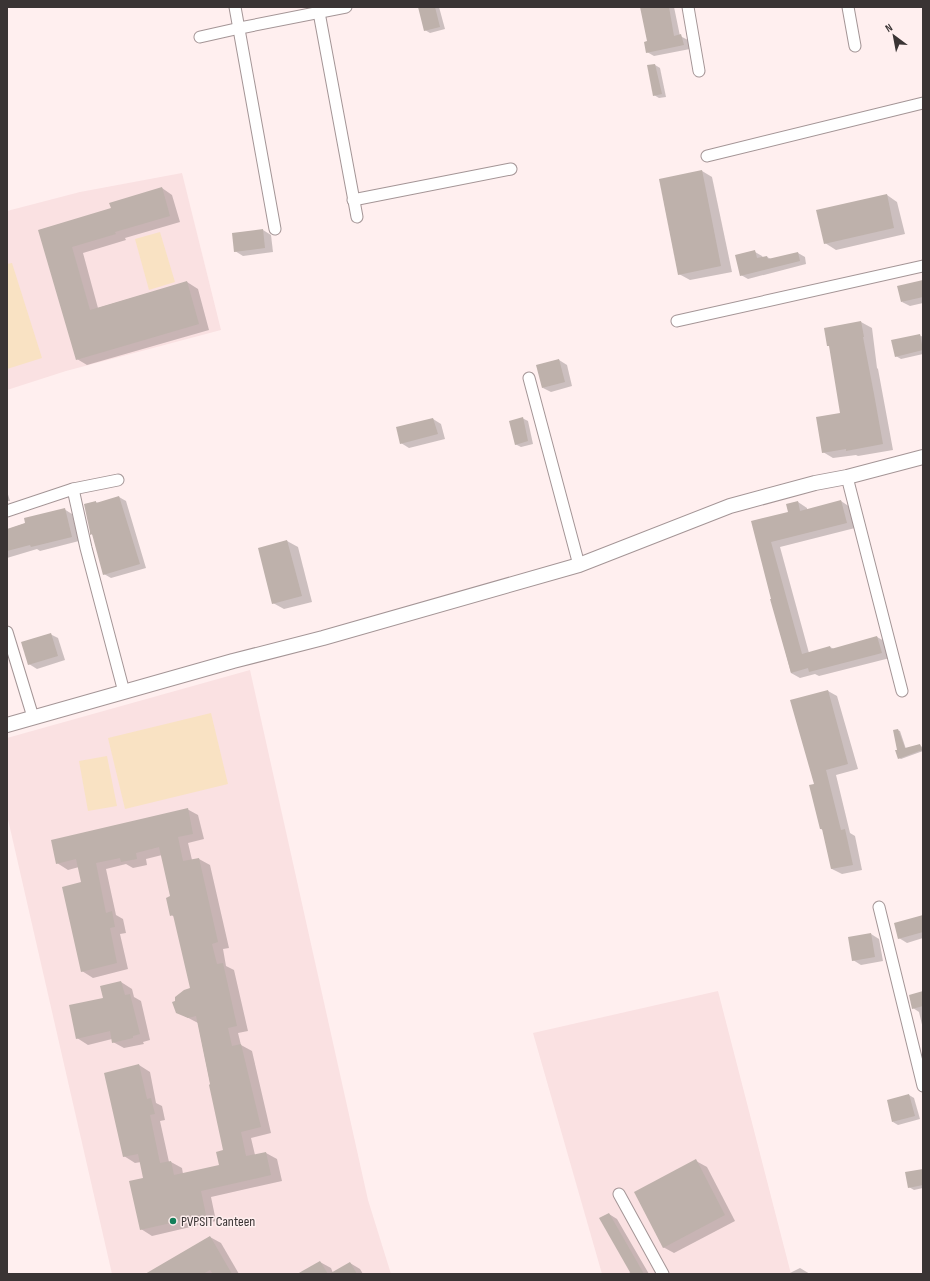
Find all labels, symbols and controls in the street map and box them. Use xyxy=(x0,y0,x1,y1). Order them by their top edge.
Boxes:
north arrow xyxy=(874,16,914,56)
text: N xyxy=(883,21,895,35)
place label: PVPSIT Canteen xyxy=(181,1213,255,1230)
marker: PVPSIT Canteen xyxy=(168,1216,178,1226)

